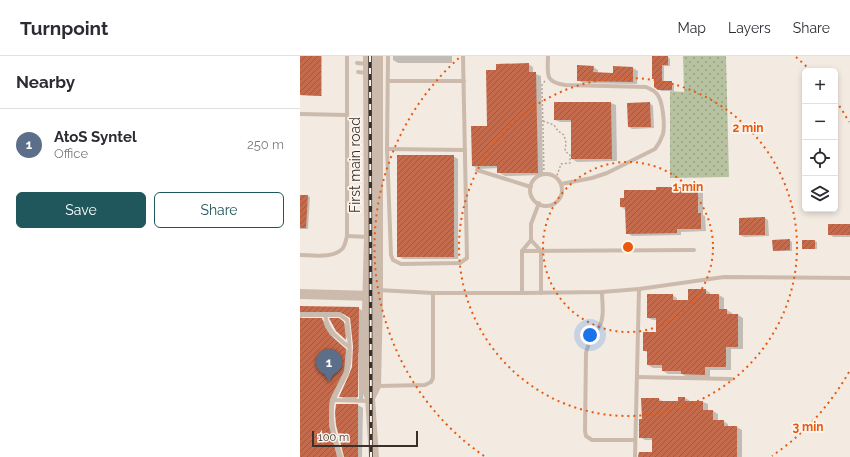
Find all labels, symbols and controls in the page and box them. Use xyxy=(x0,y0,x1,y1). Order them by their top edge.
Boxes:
text: Turnpoint xyxy=(20,17,108,39)
text: Map xyxy=(678,20,706,36)
text: Layers xyxy=(728,20,771,36)
text: Share xyxy=(793,20,830,36)
map controls xyxy=(802,68,838,212)
button: + xyxy=(802,68,838,104)
text: Nearby xyxy=(16,72,75,92)
button: − xyxy=(802,104,838,140)
street label: First main road xyxy=(347,117,363,213)
text: 2 min xyxy=(732,121,764,135)
text: AtoS Syntel xyxy=(54,128,137,146)
text: 1 xyxy=(26,137,32,152)
text: 250 m xyxy=(247,137,284,152)
button: locate xyxy=(802,140,838,176)
text: Office xyxy=(54,146,88,161)
button: layers xyxy=(802,176,838,212)
text: 1 min xyxy=(673,180,703,194)
button: Save xyxy=(16,192,146,228)
button: Share xyxy=(154,192,284,228)
centre of rings xyxy=(621,240,635,254)
your location xyxy=(580,325,600,345)
pin: 1 xyxy=(316,349,342,382)
text: 3 min xyxy=(792,420,824,434)
scale bar xyxy=(312,429,418,448)
text: 100 m xyxy=(318,431,349,444)

